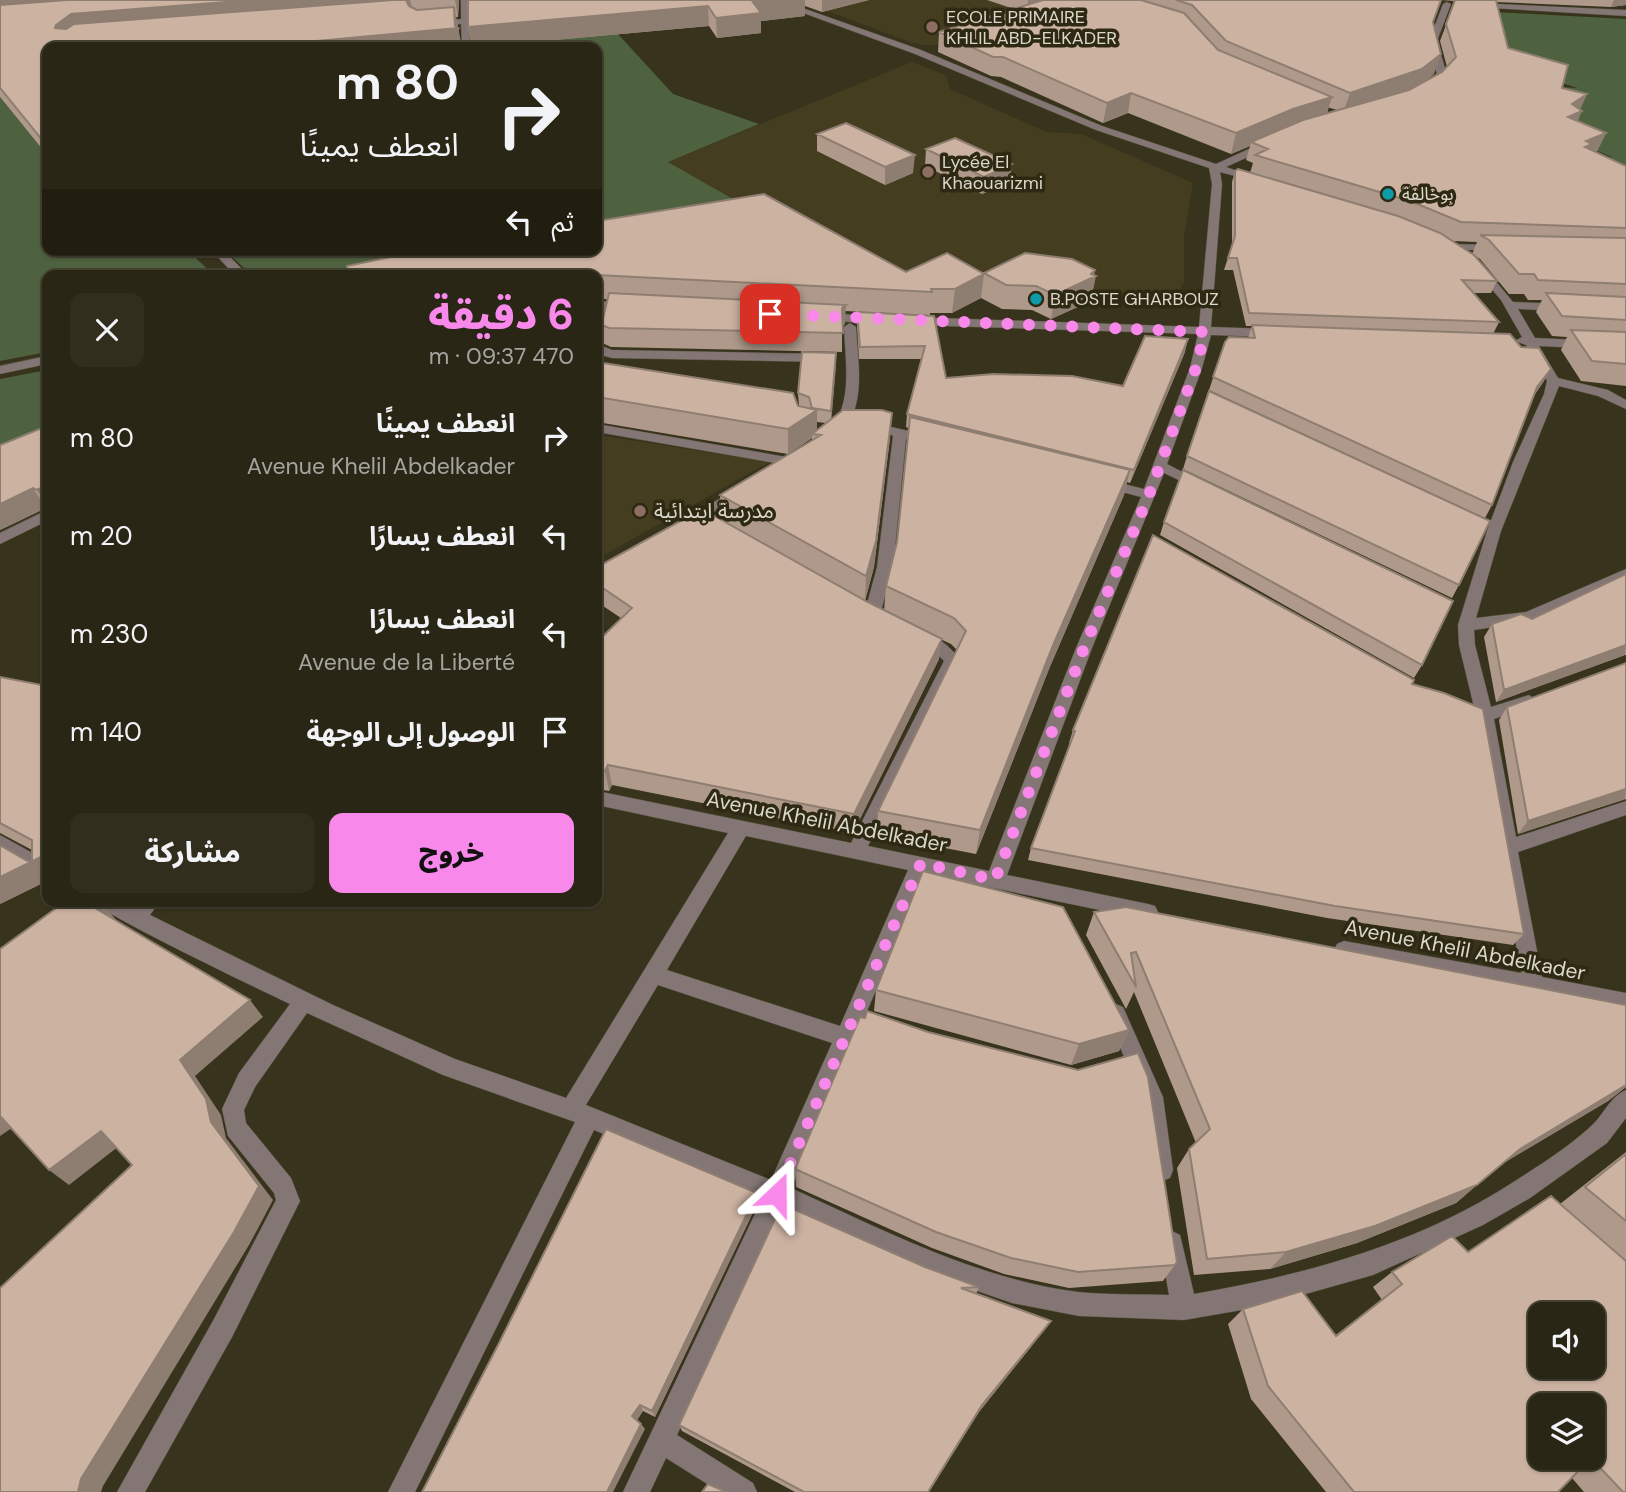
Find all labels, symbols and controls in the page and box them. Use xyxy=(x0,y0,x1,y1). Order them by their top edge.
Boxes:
place label: ECOLE PRIMAIRE KHLIL ABD-ELKADER xyxy=(946,5,1117,50)
marker: ECOLE PRIMAIRE KHLIL ABD-ELKADER xyxy=(924,19,940,35)
text: 80 m xyxy=(336,50,459,114)
icon: right xyxy=(483,70,574,161)
text: انعطف يمينًا xyxy=(299,124,459,166)
place label: Lycée El Khaouarizmi xyxy=(942,150,1043,195)
marker: Lycée El Khaouarizmi xyxy=(920,164,936,180)
place label: بوخالفة xyxy=(1402,182,1454,206)
marker: بوخالفة xyxy=(1380,186,1396,202)
icon: left xyxy=(500,203,538,241)
text: ثم xyxy=(552,205,574,239)
pin xyxy=(740,284,800,344)
text: 6 دقيقة xyxy=(428,287,574,342)
place label: B.POSTE GHARBOUZ xyxy=(1050,287,1219,311)
marker: B.POSTE GHARBOUZ xyxy=(1028,291,1044,307)
button: close xyxy=(70,293,144,367)
icon: arrive xyxy=(751,295,789,333)
text: 470 m · 09:37 xyxy=(429,341,574,371)
text: انعطف يمينًا xyxy=(376,406,515,440)
icon: right xyxy=(536,419,574,457)
text: 80 m xyxy=(70,421,134,455)
text: Avenue Khelil Abdelkader xyxy=(247,451,515,481)
place label: مدرسة ابتدائية xyxy=(654,497,774,525)
marker: مدرسة ابتدائية xyxy=(632,503,648,519)
icon: left xyxy=(536,517,574,555)
text: 20 m xyxy=(70,519,133,553)
text: انعطف يسارًا xyxy=(369,519,515,553)
text: انعطف يسارًا xyxy=(369,602,515,636)
icon: left xyxy=(536,615,574,653)
text: 230 m xyxy=(70,617,148,651)
text: Avenue de la Liberté xyxy=(298,647,515,677)
icon: arrive xyxy=(536,713,574,751)
text: 140 m xyxy=(70,715,142,749)
text: الوصول إلى الوجهة xyxy=(306,715,515,749)
street label: Avenue Khelil Abdelkader xyxy=(704,785,950,859)
button: مشاركة xyxy=(70,813,315,893)
button: خروج xyxy=(329,813,574,893)
street label: Avenue Khelil Abdelkader xyxy=(1342,913,1588,987)
position arrow xyxy=(740,1157,814,1231)
map controls xyxy=(1528,1302,1605,1470)
button: sound xyxy=(1528,1302,1605,1379)
button: layers xyxy=(1528,1393,1605,1470)

